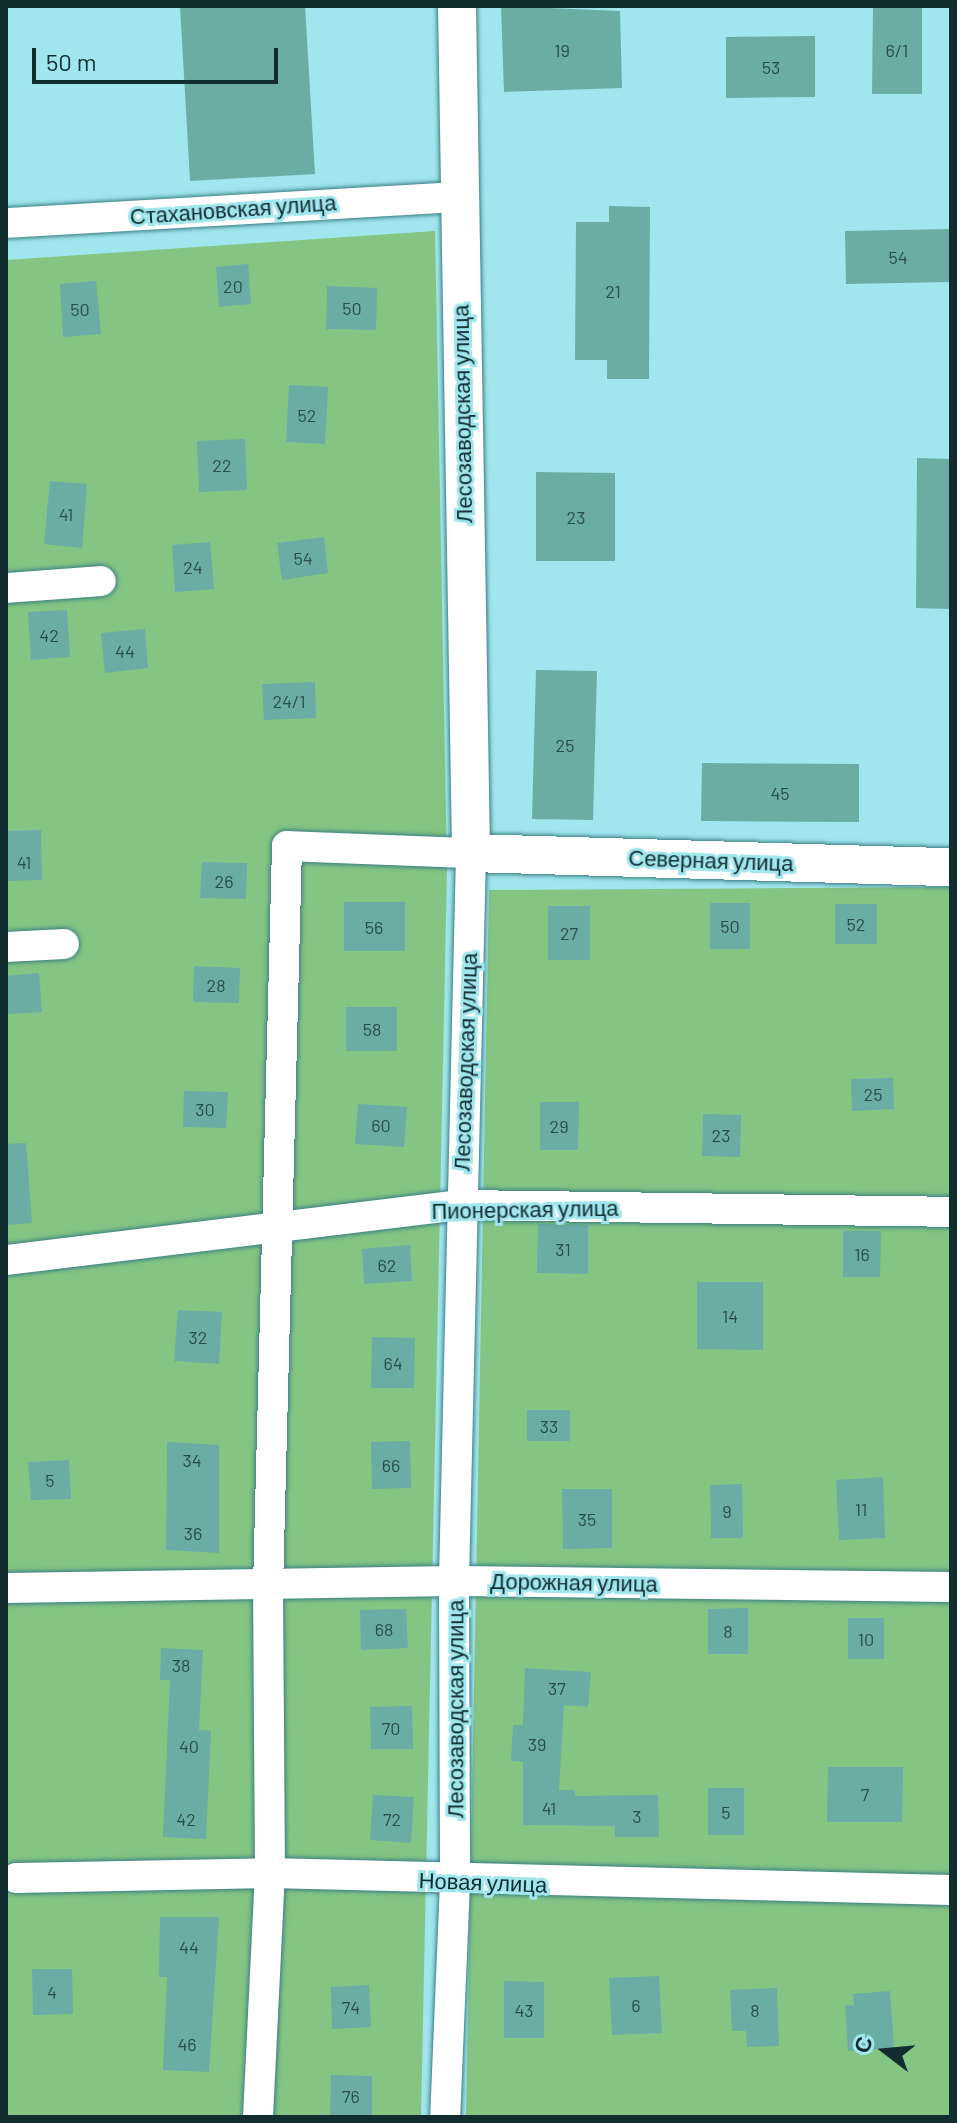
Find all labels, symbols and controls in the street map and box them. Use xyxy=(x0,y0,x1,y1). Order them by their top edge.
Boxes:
scale bar xyxy=(36,32,282,82)
house number: 19 xyxy=(554,39,570,61)
house number: 6/1 xyxy=(886,39,908,61)
text: 50 m xyxy=(46,47,97,76)
house number: 53 xyxy=(762,56,780,78)
street label: Стахановская улица xyxy=(129,189,337,229)
house number: 54 xyxy=(888,246,908,268)
house number: 20 xyxy=(223,275,243,297)
house number: 21 xyxy=(605,280,621,302)
house number: 50 xyxy=(342,297,362,319)
house number: 50 xyxy=(70,298,90,320)
street label: Лесозаводская улица xyxy=(447,305,477,523)
house number: 52 xyxy=(298,404,316,426)
house number: 22 xyxy=(212,454,232,476)
house number: 41 xyxy=(59,503,73,525)
house number: 23 xyxy=(567,506,585,528)
house number: 54 xyxy=(293,547,313,569)
house number: 24 xyxy=(183,556,203,578)
house number: 42 xyxy=(39,624,59,646)
house number: 44 xyxy=(115,640,135,662)
house number: 24/1 xyxy=(272,690,306,712)
house number: 25 xyxy=(556,734,574,756)
house number: 45 xyxy=(770,782,790,804)
street label: Северная улица xyxy=(628,844,794,876)
house number: 41 xyxy=(17,851,31,873)
house number: 26 xyxy=(215,870,233,892)
house number: 52 xyxy=(847,913,865,935)
house number: 50 xyxy=(720,915,740,937)
house number: 56 xyxy=(365,916,383,938)
house number: 27 xyxy=(560,922,578,944)
street label: Лесозаводская улица xyxy=(448,952,482,1172)
house number: 28 xyxy=(206,974,226,996)
house number: 58 xyxy=(363,1018,381,1040)
house number: 25 xyxy=(864,1083,882,1105)
house number: 30 xyxy=(195,1098,215,1120)
house number: 60 xyxy=(371,1114,391,1136)
house number: 29 xyxy=(549,1115,569,1137)
house number: 23 xyxy=(712,1124,730,1146)
street label: Пионерская улица xyxy=(431,1194,619,1224)
house number: 31 xyxy=(555,1238,571,1260)
house number: 16 xyxy=(854,1243,870,1265)
house number: 62 xyxy=(378,1254,396,1276)
house number: 14 xyxy=(722,1305,738,1327)
house number: 32 xyxy=(189,1326,207,1348)
house number: 64 xyxy=(383,1352,403,1374)
house number: 33 xyxy=(540,1415,558,1437)
house number: 34 xyxy=(182,1449,202,1471)
house number: 66 xyxy=(382,1454,400,1476)
house number: 5 xyxy=(45,1469,55,1491)
house number: 11 xyxy=(855,1498,867,1520)
house number: 9 xyxy=(722,1500,732,1522)
house number: 35 xyxy=(578,1508,596,1530)
house number: 36 xyxy=(184,1522,202,1544)
street label: Дорожная улица xyxy=(490,1567,658,1597)
street label: Лесозаводская улица xyxy=(442,1600,468,1818)
house number: 68 xyxy=(375,1618,393,1640)
house number: 8 xyxy=(723,1620,733,1642)
house number: 10 xyxy=(858,1628,874,1650)
house number: 38 xyxy=(172,1654,190,1676)
house number: 37 xyxy=(548,1677,566,1699)
house number: 70 xyxy=(382,1717,400,1739)
house number: 39 xyxy=(528,1733,546,1755)
house number: 40 xyxy=(179,1735,199,1757)
house number: 7 xyxy=(861,1783,869,1805)
house number: 41 xyxy=(542,1797,556,1819)
house number: 5 xyxy=(721,1801,731,1823)
house number: 3 xyxy=(632,1805,642,1827)
house number: 42 xyxy=(176,1808,196,1830)
house number: 72 xyxy=(383,1808,401,1830)
street label: Новая улица xyxy=(418,1867,548,1897)
house number: 44 xyxy=(179,1936,199,1958)
house number: 4 xyxy=(47,1981,57,2003)
house number: 6 xyxy=(631,1994,641,2016)
house number: 74 xyxy=(342,1996,360,2018)
house number: 43 xyxy=(514,1999,534,2021)
house number: 8 xyxy=(750,1999,760,2021)
north arrow xyxy=(845,2011,925,2091)
house number: 46 xyxy=(177,2033,197,2055)
text: С xyxy=(847,2033,877,2056)
house number: 76 xyxy=(342,2085,360,2107)

